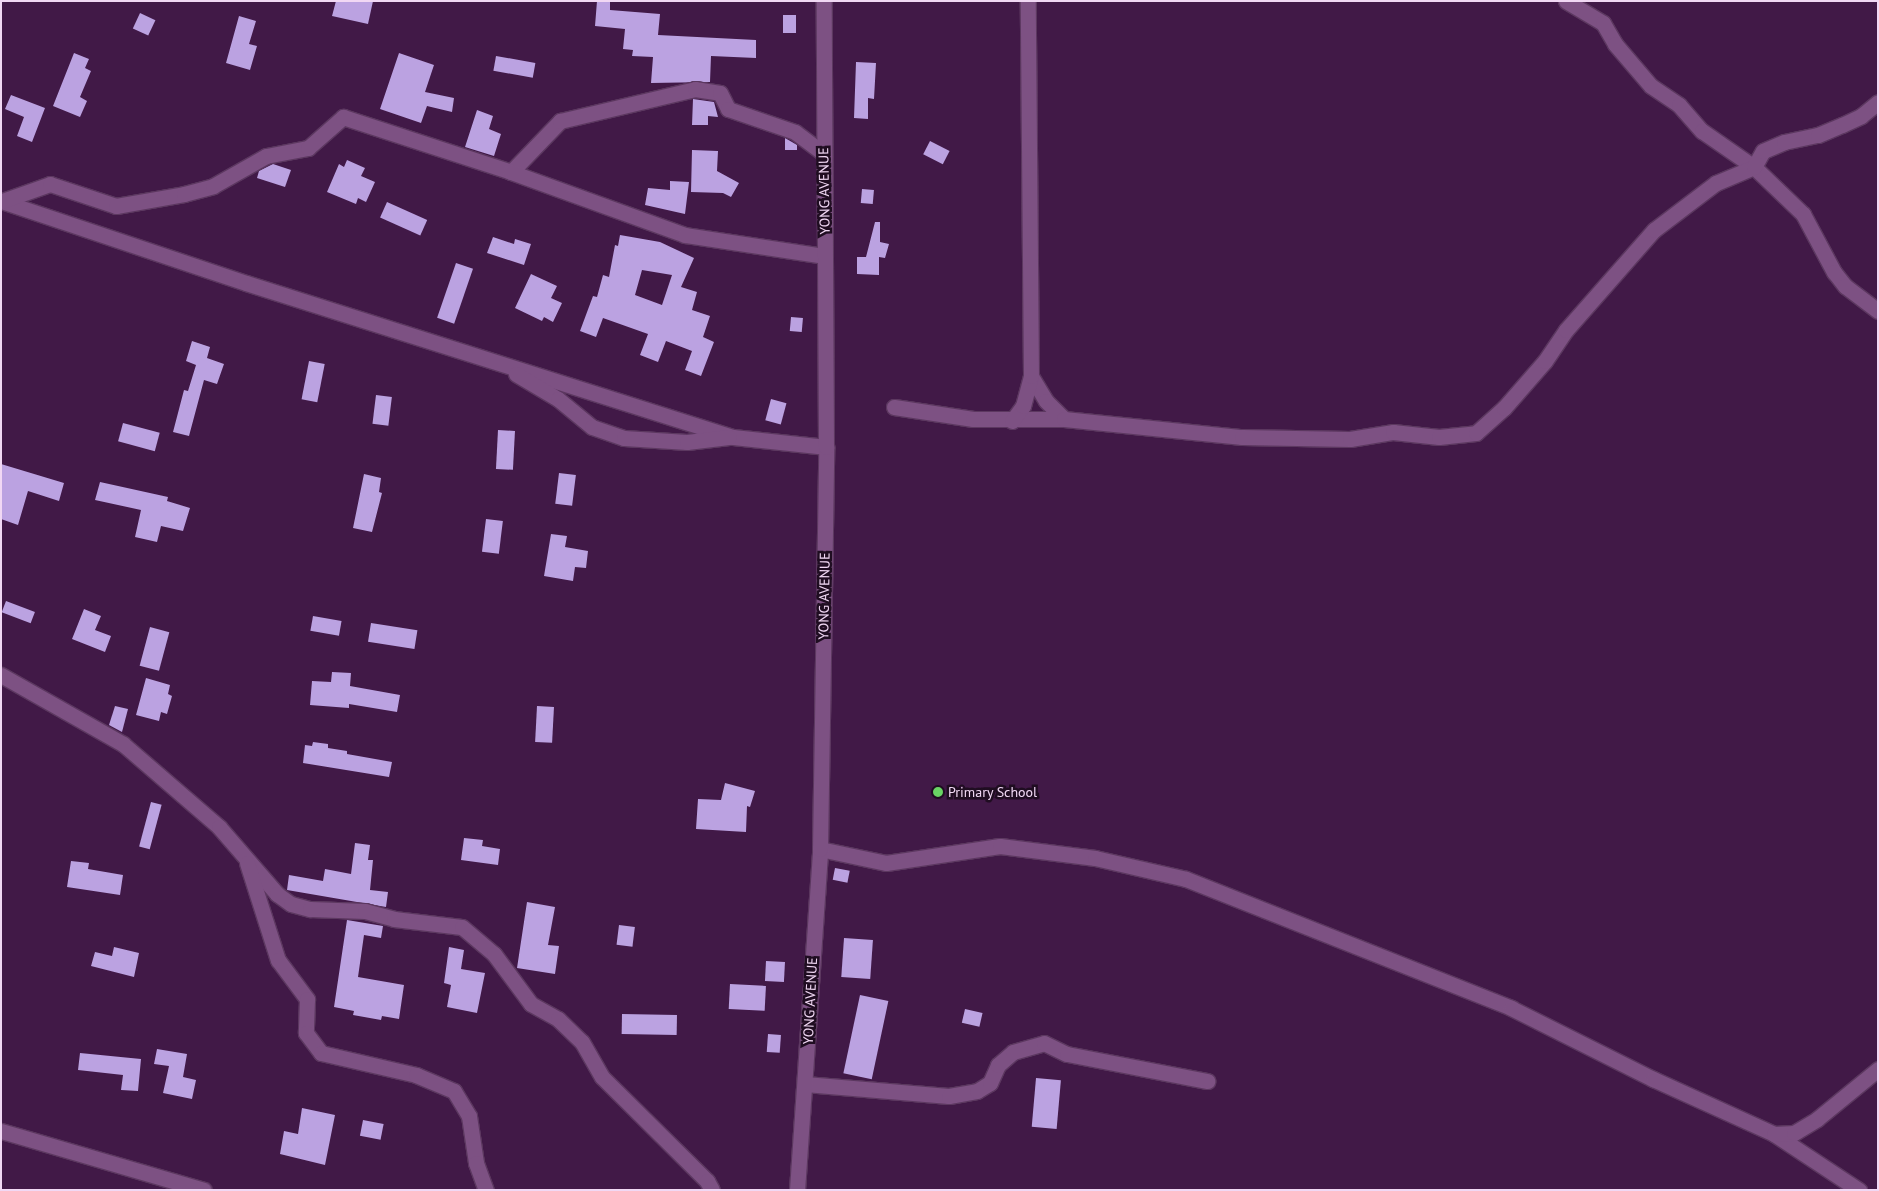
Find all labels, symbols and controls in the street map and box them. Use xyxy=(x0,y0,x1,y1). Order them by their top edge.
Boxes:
street label: YONG AVENUE xyxy=(815,147,833,235)
street label: YONG AVENUE xyxy=(815,552,833,640)
place label: Primary School xyxy=(948,784,1038,800)
marker: Primary School xyxy=(932,786,944,798)
street label: YONG AVENUE xyxy=(799,957,821,1045)

